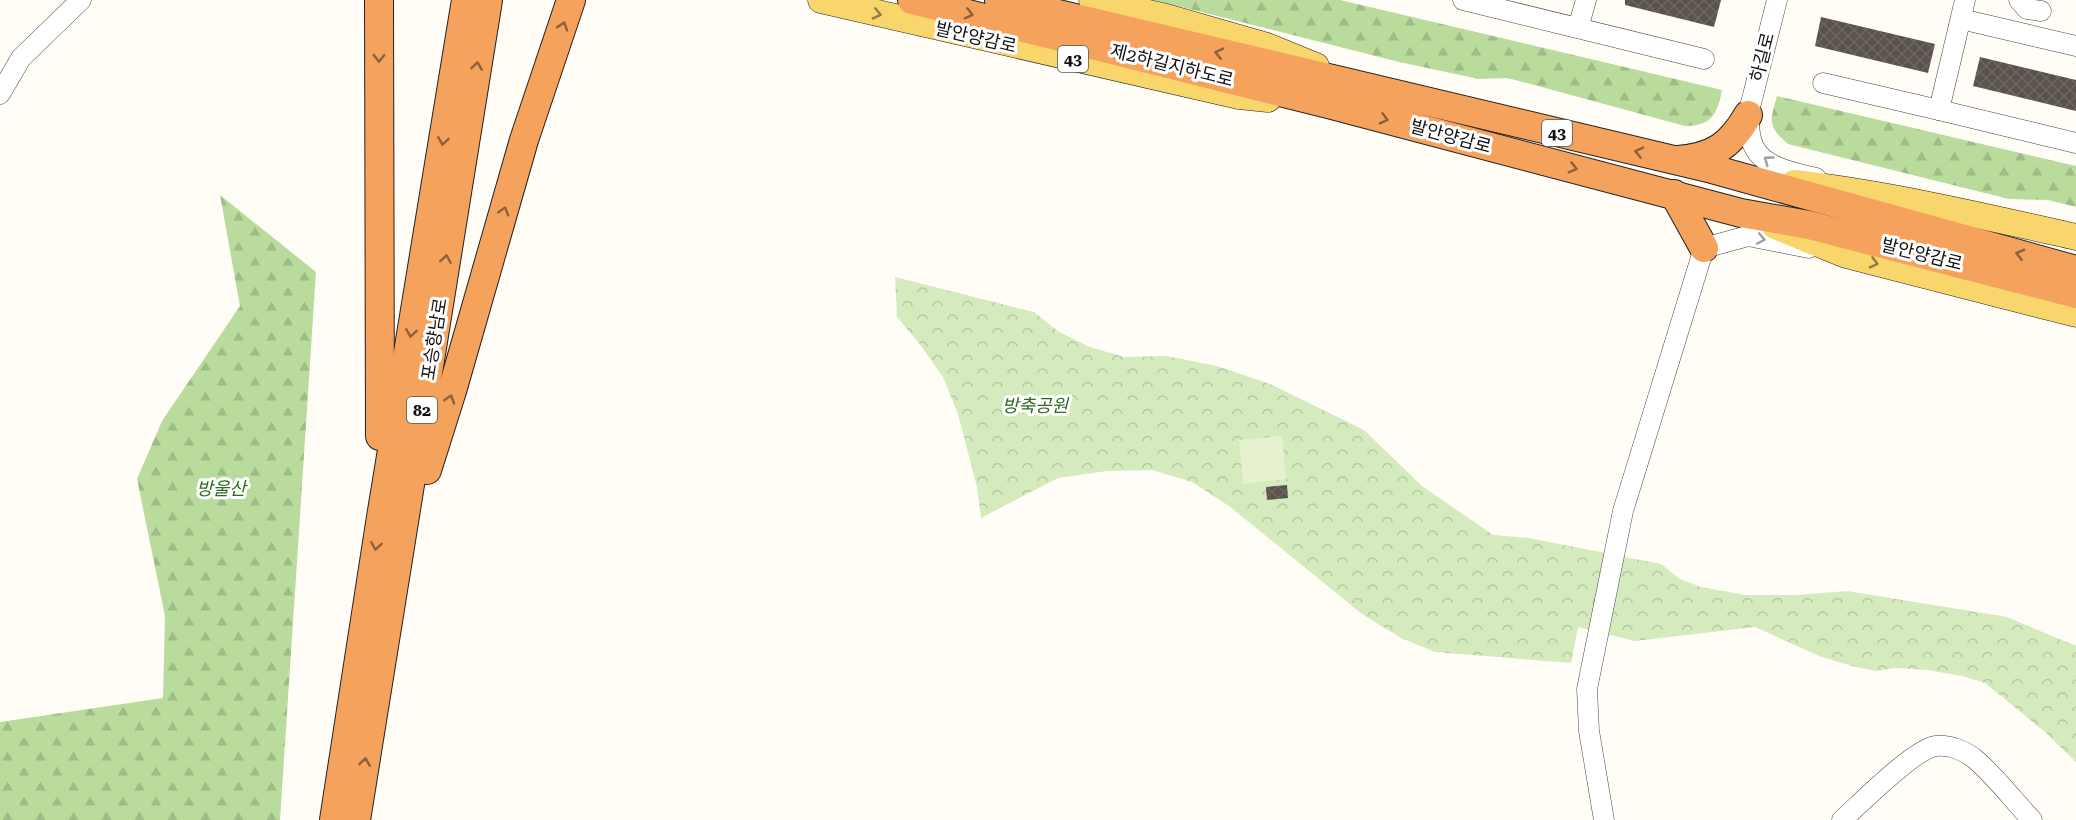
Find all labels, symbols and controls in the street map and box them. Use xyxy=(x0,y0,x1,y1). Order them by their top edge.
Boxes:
one-way arrow xyxy=(872,7,882,20)
one-way arrow xyxy=(963,7,973,20)
street label: 발안양감로 xyxy=(933,17,1019,57)
one-way arrow xyxy=(556,21,569,32)
street label: 하길로 xyxy=(1746,30,1778,84)
street label: 제2하길지하도로 xyxy=(1108,40,1236,90)
road number: 43 xyxy=(1058,46,1088,72)
one-way arrow xyxy=(1214,47,1224,60)
one-way arrow xyxy=(373,54,385,63)
one-way arrow xyxy=(470,62,483,72)
one-way arrow xyxy=(1379,112,1389,124)
street label: 발안양감로 xyxy=(1408,115,1494,157)
road number: 43 xyxy=(1542,120,1572,146)
one-way arrow xyxy=(437,136,449,145)
one-way arrow xyxy=(1634,146,1644,159)
one-way arrow xyxy=(1763,156,1774,167)
one-way arrow xyxy=(1567,161,1578,173)
one-way arrow xyxy=(497,206,509,217)
one-way arrow xyxy=(1756,231,1766,244)
street label: 발안양감로 xyxy=(1879,234,1965,274)
one-way arrow xyxy=(2015,249,2025,261)
one-way arrow xyxy=(439,254,452,264)
one-way arrow xyxy=(1869,255,1879,268)
street label: 포승향남로 xyxy=(417,296,451,382)
one-way arrow xyxy=(405,328,418,338)
one-way arrow xyxy=(443,394,455,405)
park label: 방축공원 xyxy=(1002,395,1070,416)
road number: 82 xyxy=(407,397,437,423)
park label: 방울산 xyxy=(196,478,248,499)
one-way arrow xyxy=(371,542,383,551)
one-way arrow xyxy=(359,758,371,767)

